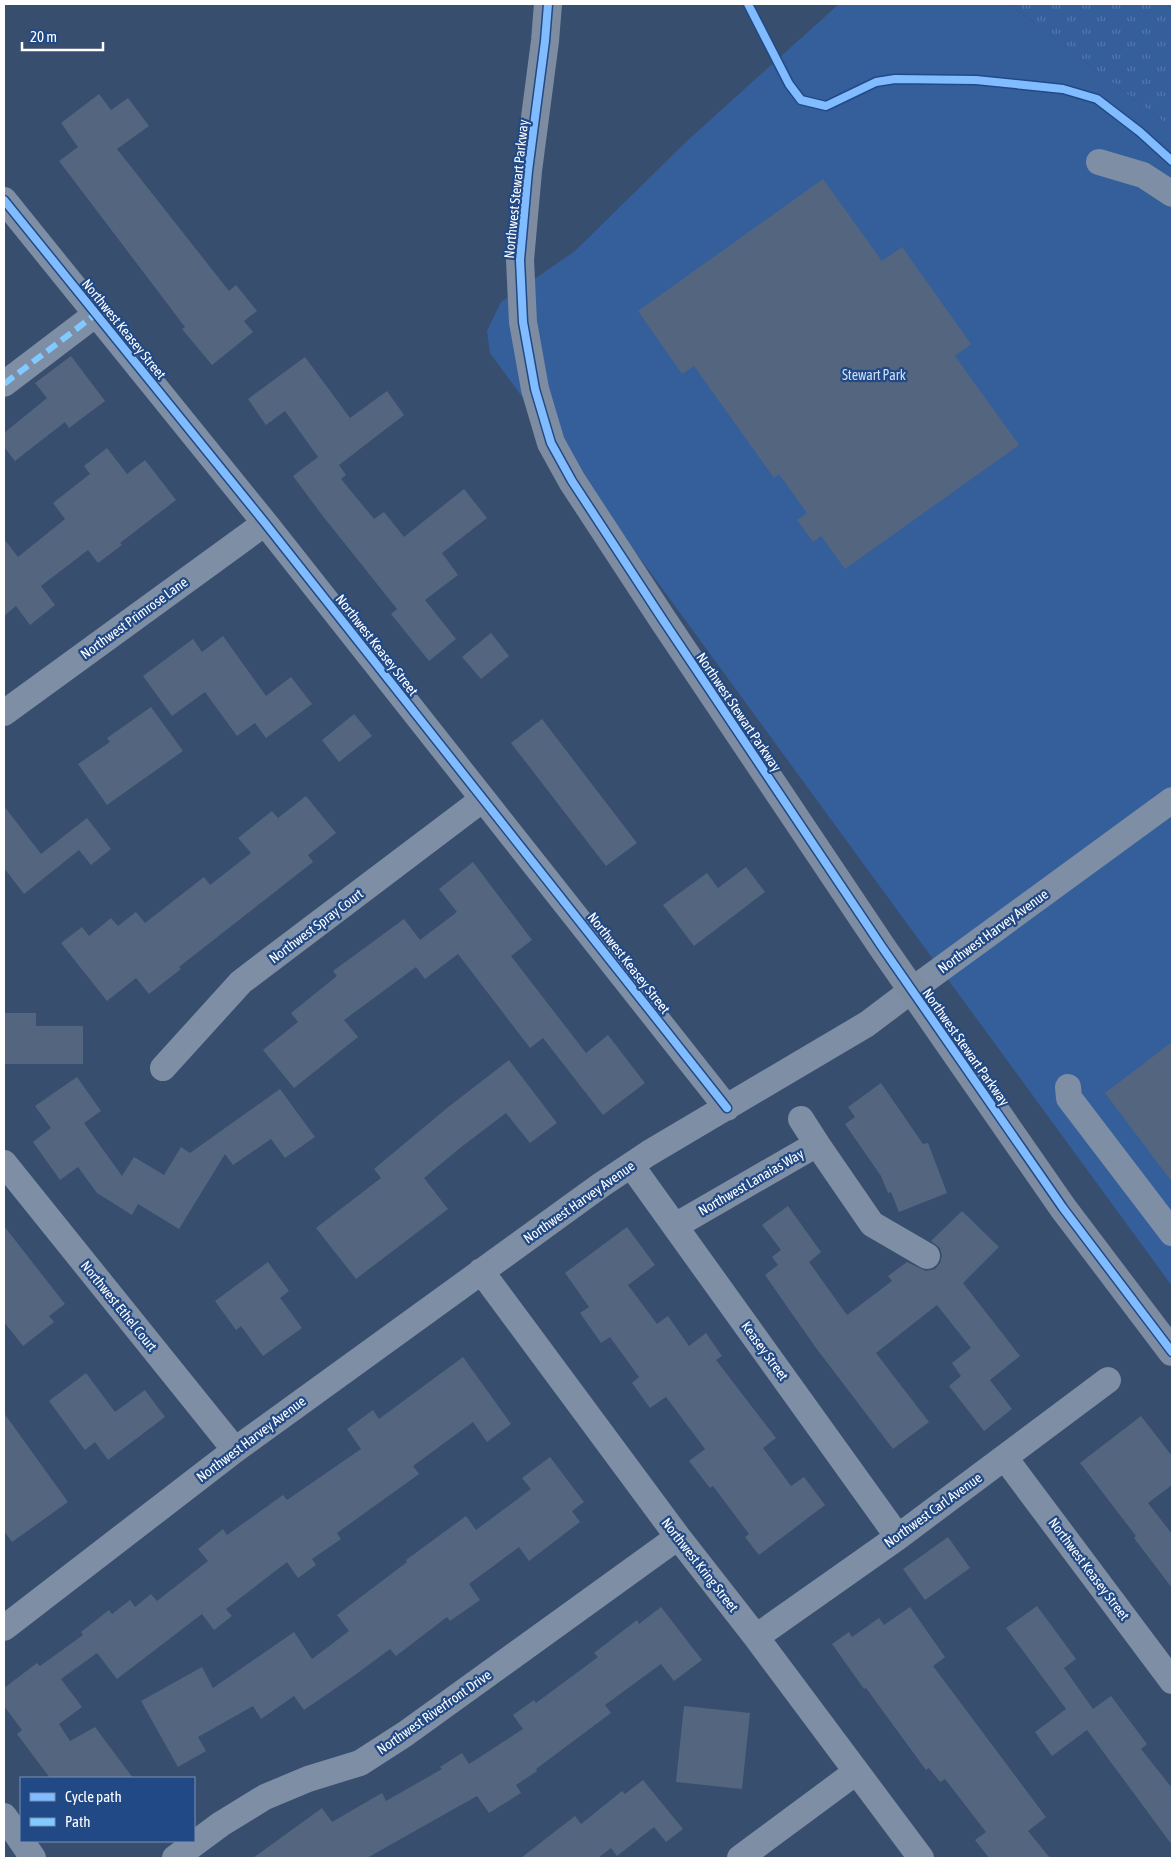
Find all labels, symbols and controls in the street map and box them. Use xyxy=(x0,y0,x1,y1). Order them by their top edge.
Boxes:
scale bar xyxy=(22,20,104,52)
text: 20 m xyxy=(30,28,57,45)
street label: Northwest Stewart Parkway xyxy=(501,118,531,259)
street label: Northwest Keasey Street xyxy=(79,276,169,382)
park label: Stewart Park xyxy=(842,367,906,383)
street label: Northwest Primrose Lane xyxy=(77,574,191,662)
street label: Northwest Keasey Street xyxy=(332,591,422,699)
street label: Northwest Stewart Parkway xyxy=(693,650,785,775)
street label: Northwest Spray Court xyxy=(266,886,366,966)
street label: Northwest Harvey Avenue xyxy=(935,886,1051,976)
street label: Northwest Keasey Street xyxy=(584,909,674,1017)
street label: Northwest Stewart Parkway xyxy=(919,985,1013,1109)
street label: Northwest Lanaias Way xyxy=(695,1145,807,1219)
street label: Northwest Harvey Avenue xyxy=(520,1158,638,1246)
street label: Northwest Ethel Court xyxy=(78,1258,160,1354)
street label: Keasey Street xyxy=(738,1318,792,1384)
street label: Northwest Harvey Avenue xyxy=(193,1393,309,1485)
street label: Northwest Carl Avenue xyxy=(881,1469,985,1551)
street label: Northwest Kring Street xyxy=(658,1515,742,1615)
street label: Northwest Keasey Street xyxy=(1045,1515,1133,1623)
street label: Northwest Riverfront Drive xyxy=(374,1666,494,1758)
legend xyxy=(20,1777,195,1842)
text: Cycle path xyxy=(65,1788,122,1805)
text: Path xyxy=(65,1813,91,1830)

